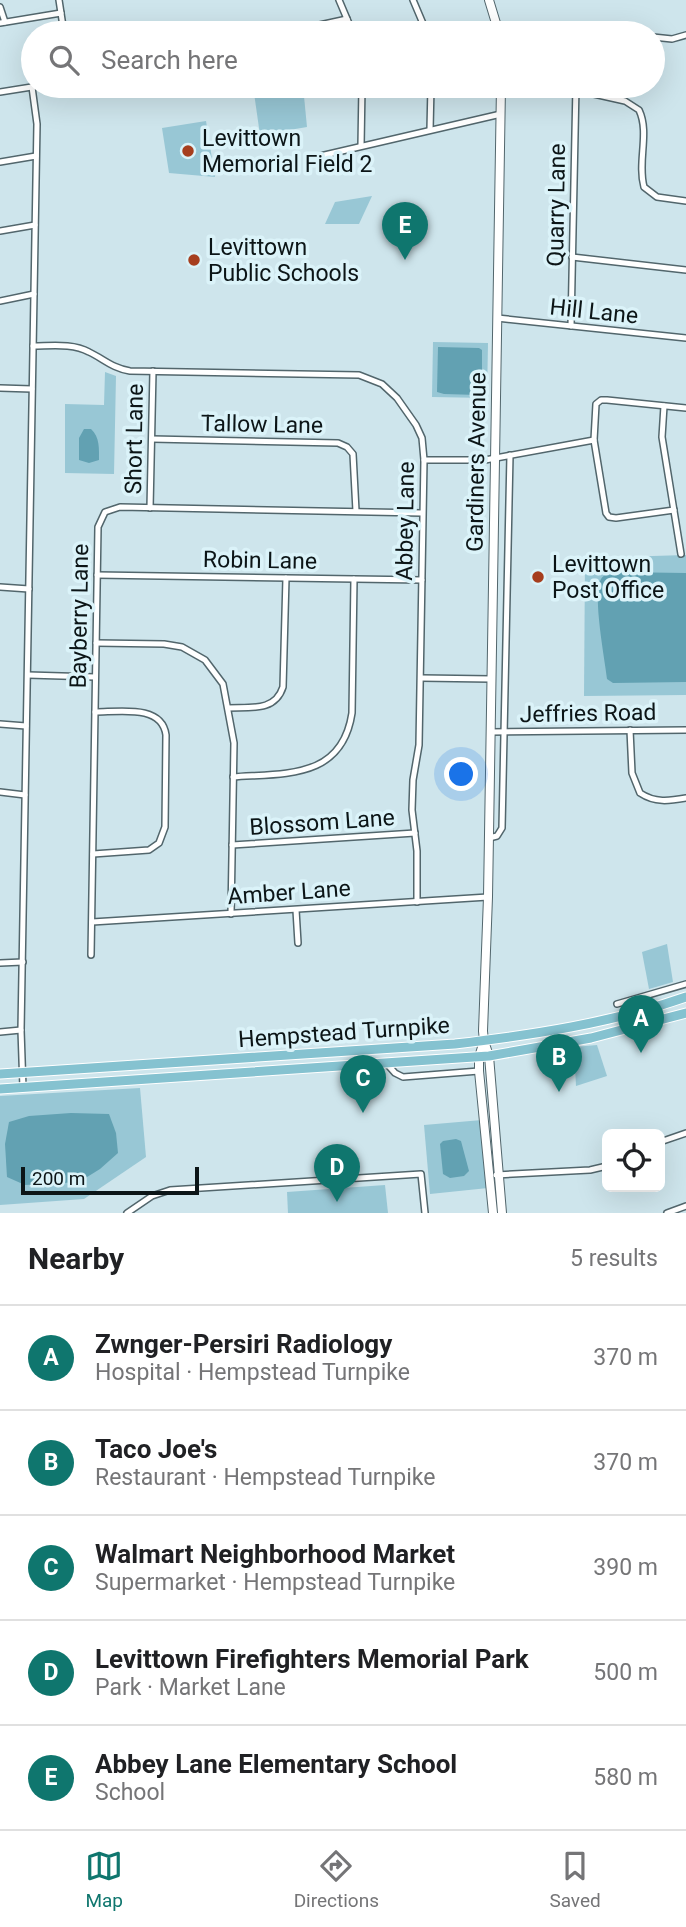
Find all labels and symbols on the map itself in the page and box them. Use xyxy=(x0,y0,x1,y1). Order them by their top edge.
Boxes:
place label: Levittown Memorial Field 2 xyxy=(202,125,373,178)
marker: Levittown Memorial Field 2 xyxy=(180,143,196,159)
street label: Quarry Lane xyxy=(542,143,571,267)
pin: E xyxy=(382,202,428,260)
place label: Levittown Public Schools xyxy=(208,234,359,287)
marker: Levittown Public Schools xyxy=(186,252,202,268)
street label: Hill Lane xyxy=(548,293,639,330)
street label: Gardiners Avenue xyxy=(461,372,492,552)
street label: Short Lane xyxy=(120,383,149,495)
street label: Tallow Lane xyxy=(201,410,323,439)
street label: Abbey Lane xyxy=(391,461,420,581)
street label: Bayberry Lane xyxy=(65,543,94,689)
street label: Robin Lane xyxy=(203,546,317,575)
place label: Levittown Post Office xyxy=(552,551,664,604)
marker: Levittown Post Office xyxy=(530,569,546,585)
street label: Jeffries Road xyxy=(519,699,657,728)
your location xyxy=(444,757,478,791)
street label: Blossom Lane xyxy=(248,804,396,841)
street label: Amber Lane xyxy=(226,875,352,910)
pin: A xyxy=(618,995,664,1053)
street label: Hempstead Turnpike xyxy=(237,1012,451,1053)
pin: B xyxy=(536,1034,582,1092)
pin: C xyxy=(340,1055,386,1113)
pin: D xyxy=(314,1144,360,1202)
scale bar xyxy=(21,1164,200,1196)

